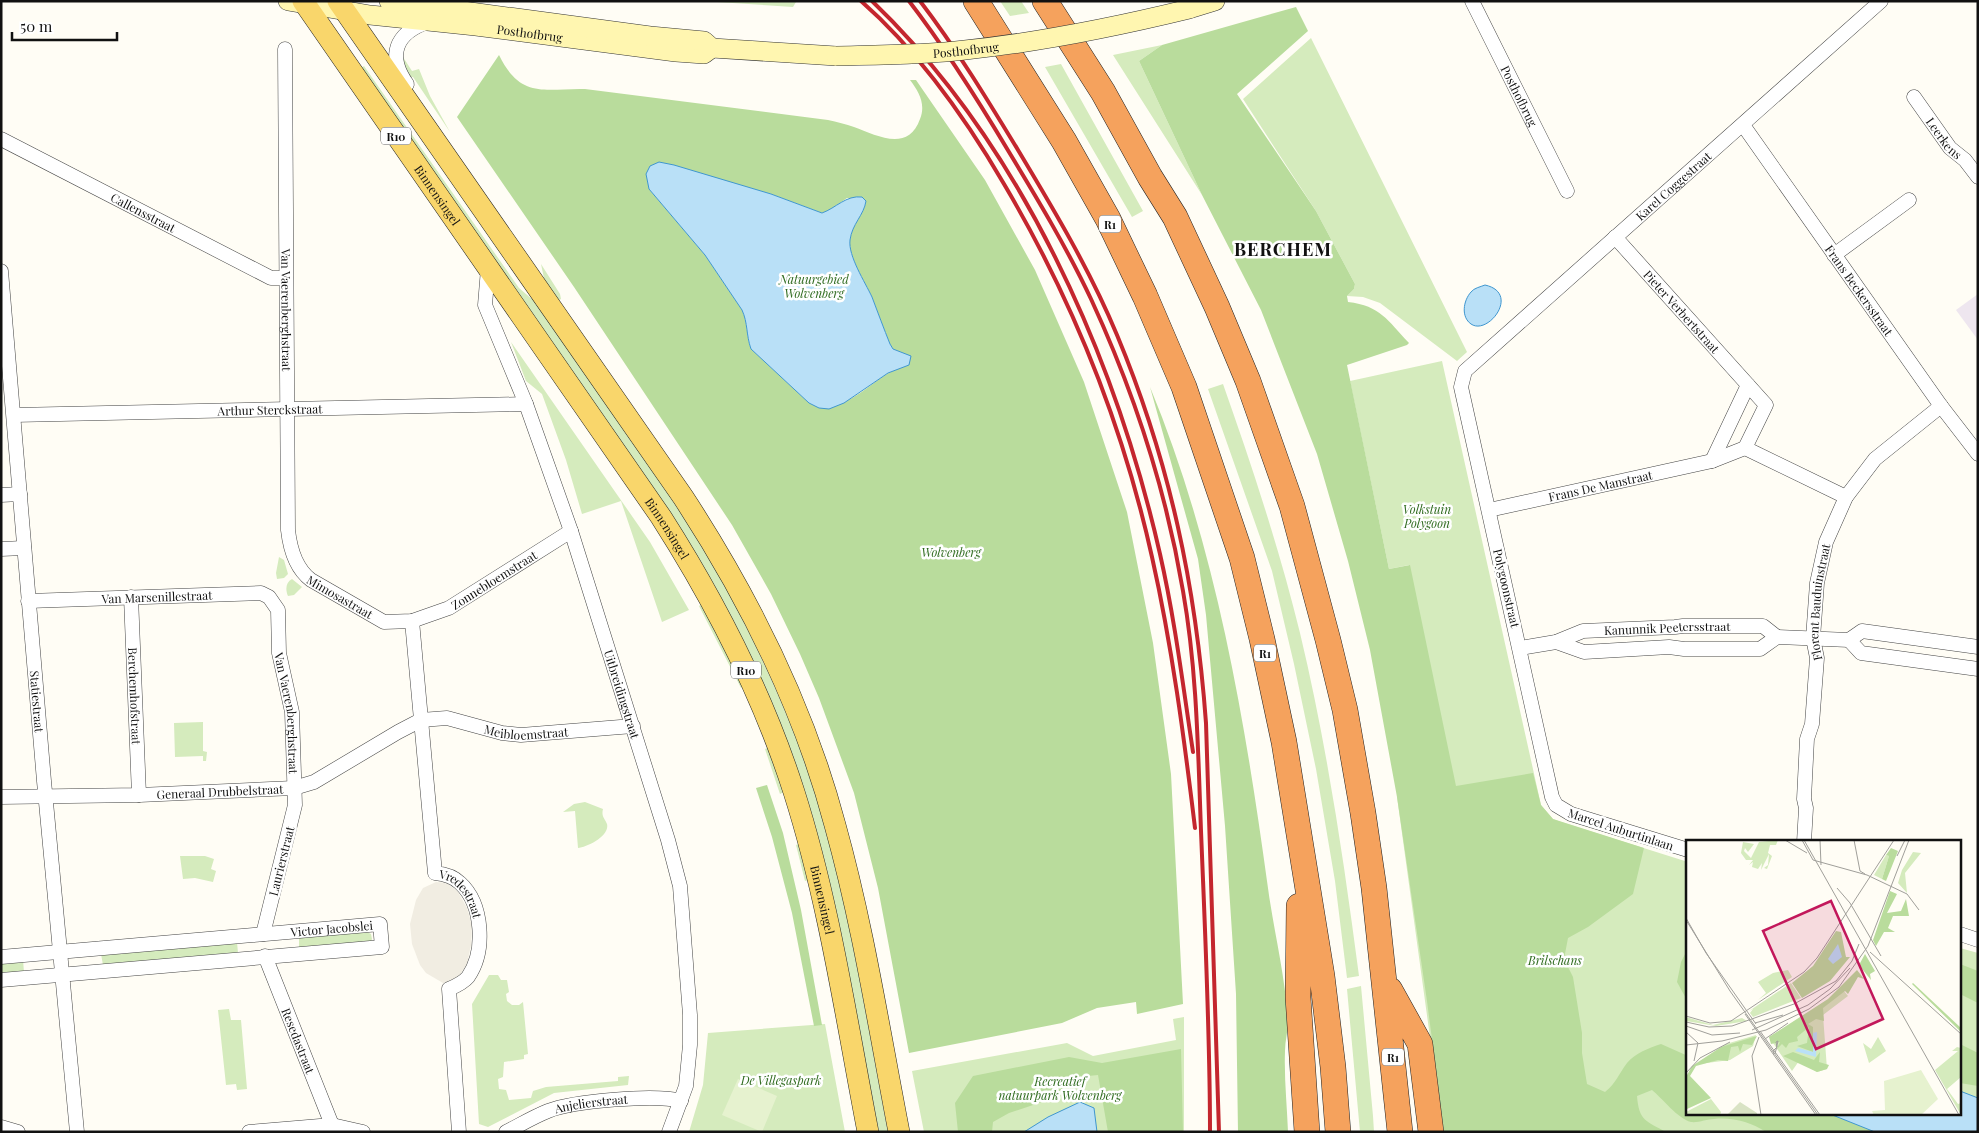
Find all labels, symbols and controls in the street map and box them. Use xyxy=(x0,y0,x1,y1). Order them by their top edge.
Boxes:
scale bar xyxy=(12,10,118,42)
text: 50 m xyxy=(20,16,53,36)
street label: Posthofbrug xyxy=(496,21,564,45)
street label: Posthofbrug xyxy=(932,38,1000,61)
street label: Posthofbrug xyxy=(1497,63,1542,130)
street label: Leerkens xyxy=(1923,114,1965,162)
road number: R10 xyxy=(381,128,411,144)
street label: Karel Coggestraat xyxy=(1632,147,1715,224)
street label: Binnensingel xyxy=(411,161,464,229)
street label: Callensstraat xyxy=(108,189,179,236)
road number: R1 xyxy=(1099,215,1121,232)
district label: BERCHEM xyxy=(1234,237,1332,261)
street label: Frans Beckersstraat xyxy=(1822,242,1897,339)
street label: Van Vaerenberghstraat xyxy=(278,248,295,372)
street label: Pieter Verbertstraat xyxy=(1640,266,1724,357)
park label: Natuurgebied Wolvenberg xyxy=(778,271,849,301)
street label: Arthur Sterckstraat xyxy=(216,400,323,419)
street label: Frans De Manstraat xyxy=(1547,466,1655,505)
street label: Binnensingel xyxy=(642,494,693,562)
park label: Volkstuin Polygoon xyxy=(1403,501,1451,531)
street label: Florent Bauduinstraat xyxy=(1805,541,1834,662)
park label: Wolvenberg xyxy=(921,544,982,560)
street label: Zonnebloemstraat xyxy=(448,546,540,613)
street label: Polygoonstraat xyxy=(1490,547,1524,630)
street label: Mimosastraat xyxy=(304,571,377,622)
street label: Van Marsenillestraat xyxy=(100,587,213,607)
street label: Kanunnik Peetersstraat xyxy=(1604,618,1731,638)
road number: R1 xyxy=(1254,644,1276,661)
street label: Berchemhofstraat xyxy=(125,647,145,746)
street label: Uitbreidingstraat xyxy=(601,648,644,741)
street label: Van Vaerenberghstraat xyxy=(271,650,302,775)
road number: R10 xyxy=(731,662,761,678)
street label: Statiestraat xyxy=(27,670,48,734)
street label: Meibloemstraat xyxy=(483,721,569,743)
street label: Generaal Drubbelstraat xyxy=(156,780,284,802)
street label: Marcel Auburtinlaan xyxy=(1566,804,1676,854)
street label: Laurierstraat xyxy=(265,824,298,898)
inset map xyxy=(1686,840,1962,1116)
street label: Binnensingel xyxy=(807,864,838,936)
street label: Vredestraat xyxy=(437,865,486,920)
street label: Victor Jacobslei xyxy=(289,917,374,940)
park label: Brilschans xyxy=(1527,952,1582,968)
street label: Resedastraat xyxy=(278,1005,319,1077)
road number: R1 xyxy=(1382,1048,1404,1066)
park label: De Villegaspark xyxy=(740,1072,821,1088)
park label: Recreatief natuurpark Wolvenberg xyxy=(999,1073,1123,1103)
street label: Anjelierstraat xyxy=(552,1091,629,1117)

